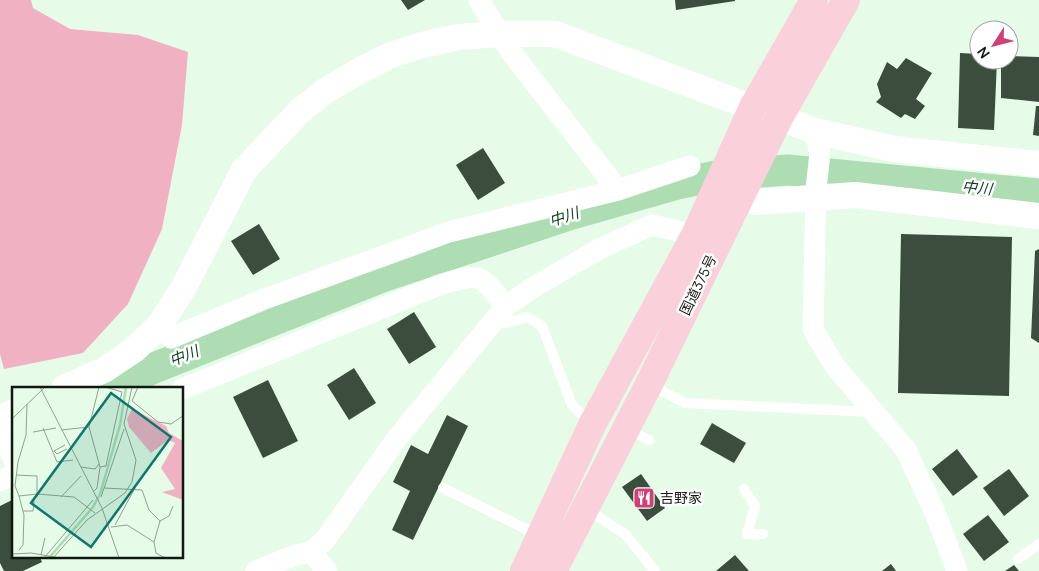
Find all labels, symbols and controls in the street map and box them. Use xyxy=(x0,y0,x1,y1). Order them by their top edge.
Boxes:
north arrow xyxy=(969,20,1019,70)
text: N xyxy=(972,43,994,63)
water label: 中川 xyxy=(961,175,995,200)
water label: 中川 xyxy=(546,201,583,231)
street label: 国道375号 xyxy=(675,251,720,318)
water label: 中川 xyxy=(166,339,204,371)
inset map xyxy=(12,387,184,558)
restaurant icon: 吉野家 xyxy=(632,486,656,510)
place label: 吉野家 xyxy=(660,488,702,507)

